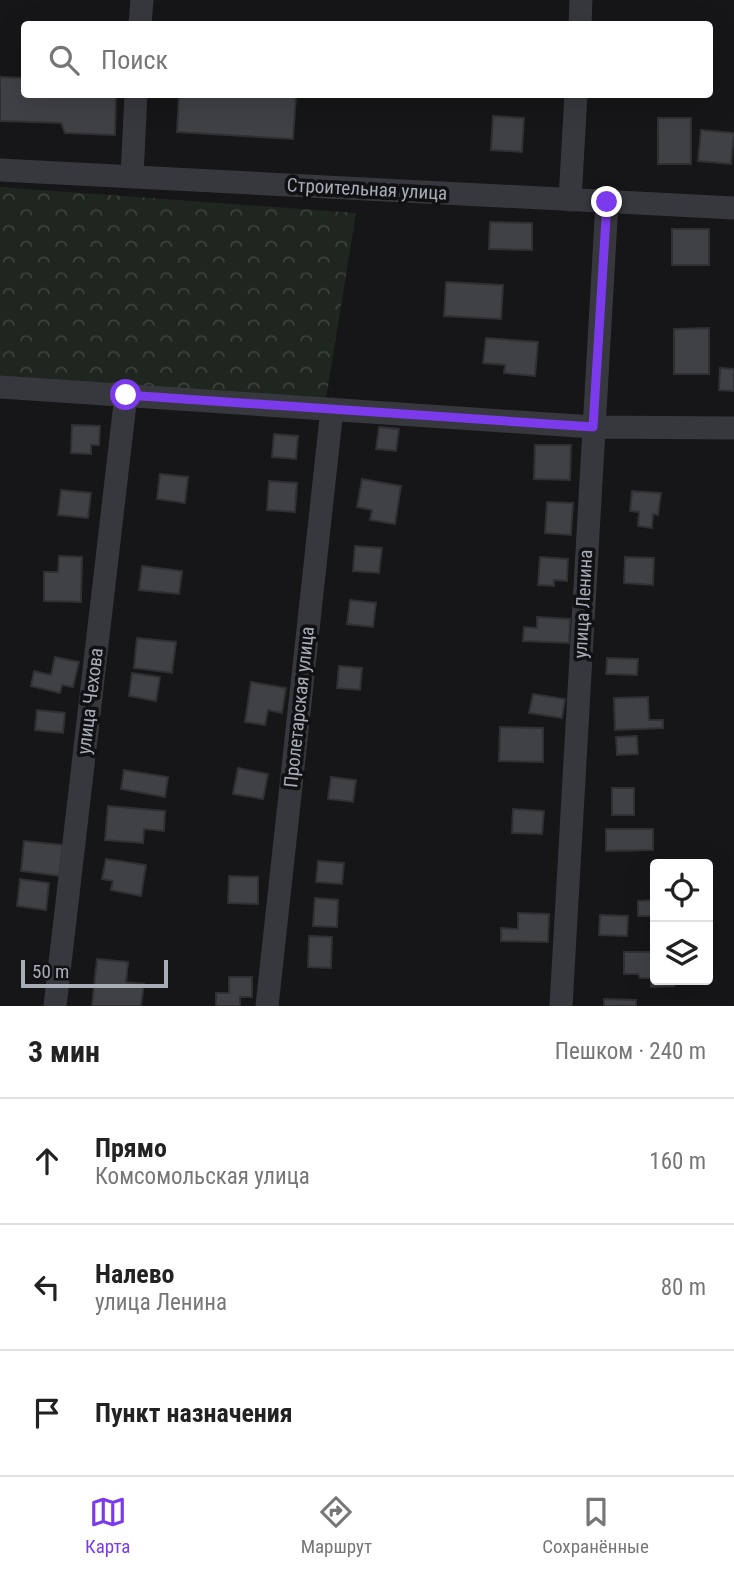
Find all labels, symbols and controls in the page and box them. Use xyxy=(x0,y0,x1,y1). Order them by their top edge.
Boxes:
search box xyxy=(21,21,713,98)
icon: search xyxy=(45,41,83,79)
text: Поиск xyxy=(101,45,168,75)
street label: Строительная улица xyxy=(286,173,448,205)
route end xyxy=(591,186,622,217)
route start xyxy=(110,379,141,410)
street label: улица Ленина xyxy=(569,549,597,659)
street label: Пролетарская улица xyxy=(279,625,319,789)
street label: улица Чехова xyxy=(72,646,108,756)
map controls xyxy=(650,859,713,985)
button: locate xyxy=(650,859,713,922)
button: layers xyxy=(650,922,713,985)
scale bar xyxy=(21,957,168,989)
text: 50 m xyxy=(32,960,69,983)
text: 3 мин xyxy=(28,1034,100,1069)
text: Пешком · 240 m xyxy=(555,1038,706,1065)
text: Прямо xyxy=(95,1133,167,1163)
icon: ahead xyxy=(28,1142,66,1180)
text: 160 m xyxy=(649,1148,706,1175)
text: Комсомольская улица xyxy=(95,1163,310,1190)
text: Налево xyxy=(95,1259,175,1289)
icon: left xyxy=(28,1268,66,1306)
text: 80 m xyxy=(661,1274,706,1301)
text: улица Ленина xyxy=(95,1289,227,1316)
icon: arrive xyxy=(28,1394,66,1432)
text: Пункт назначения xyxy=(95,1398,293,1428)
tab: Карта xyxy=(85,1493,130,1558)
tab: Маршрут xyxy=(301,1493,372,1558)
tab: Сохранённые xyxy=(542,1493,649,1558)

